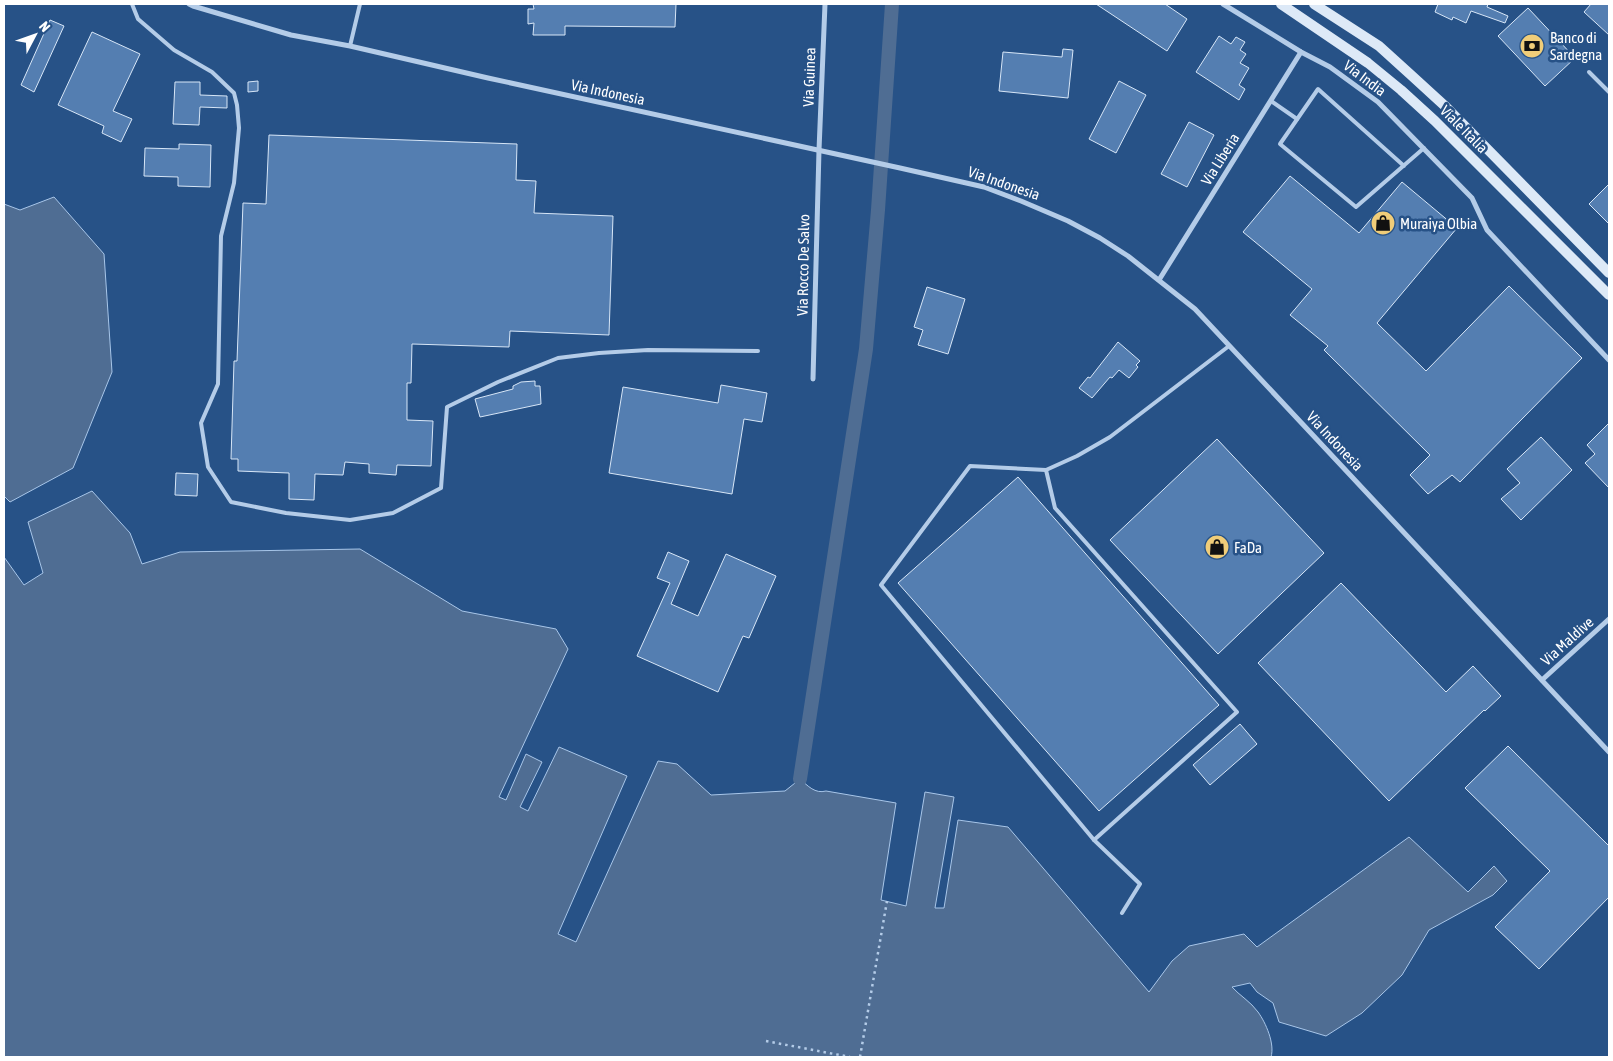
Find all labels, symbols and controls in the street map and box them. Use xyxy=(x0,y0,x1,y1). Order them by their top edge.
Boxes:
north arrow xyxy=(10,10,60,60)
text: N xyxy=(36,18,54,35)
place label: Banco di Sardegna xyxy=(1550,29,1602,63)
bank icon: Banco di Sardegna xyxy=(1519,33,1545,59)
street label: Via Guinea xyxy=(799,47,819,107)
street label: Via India xyxy=(1341,57,1389,99)
street label: Via Indonesia xyxy=(570,76,646,108)
street label: Viale Italia xyxy=(1437,102,1491,156)
street label: Via Liberia xyxy=(1197,130,1243,188)
street label: Via Indonesia xyxy=(966,163,1042,203)
shop icon: Muraiya Olbia xyxy=(1370,210,1396,236)
street label: Via Rocco De Salvo xyxy=(794,214,812,316)
place label: Muraiya Olbia xyxy=(1400,215,1477,232)
street label: Via Indonesia xyxy=(1303,408,1367,474)
shop icon: FaDa xyxy=(1204,534,1230,560)
place label: FaDa xyxy=(1234,539,1262,556)
street label: Via Maldive xyxy=(1537,613,1597,669)

